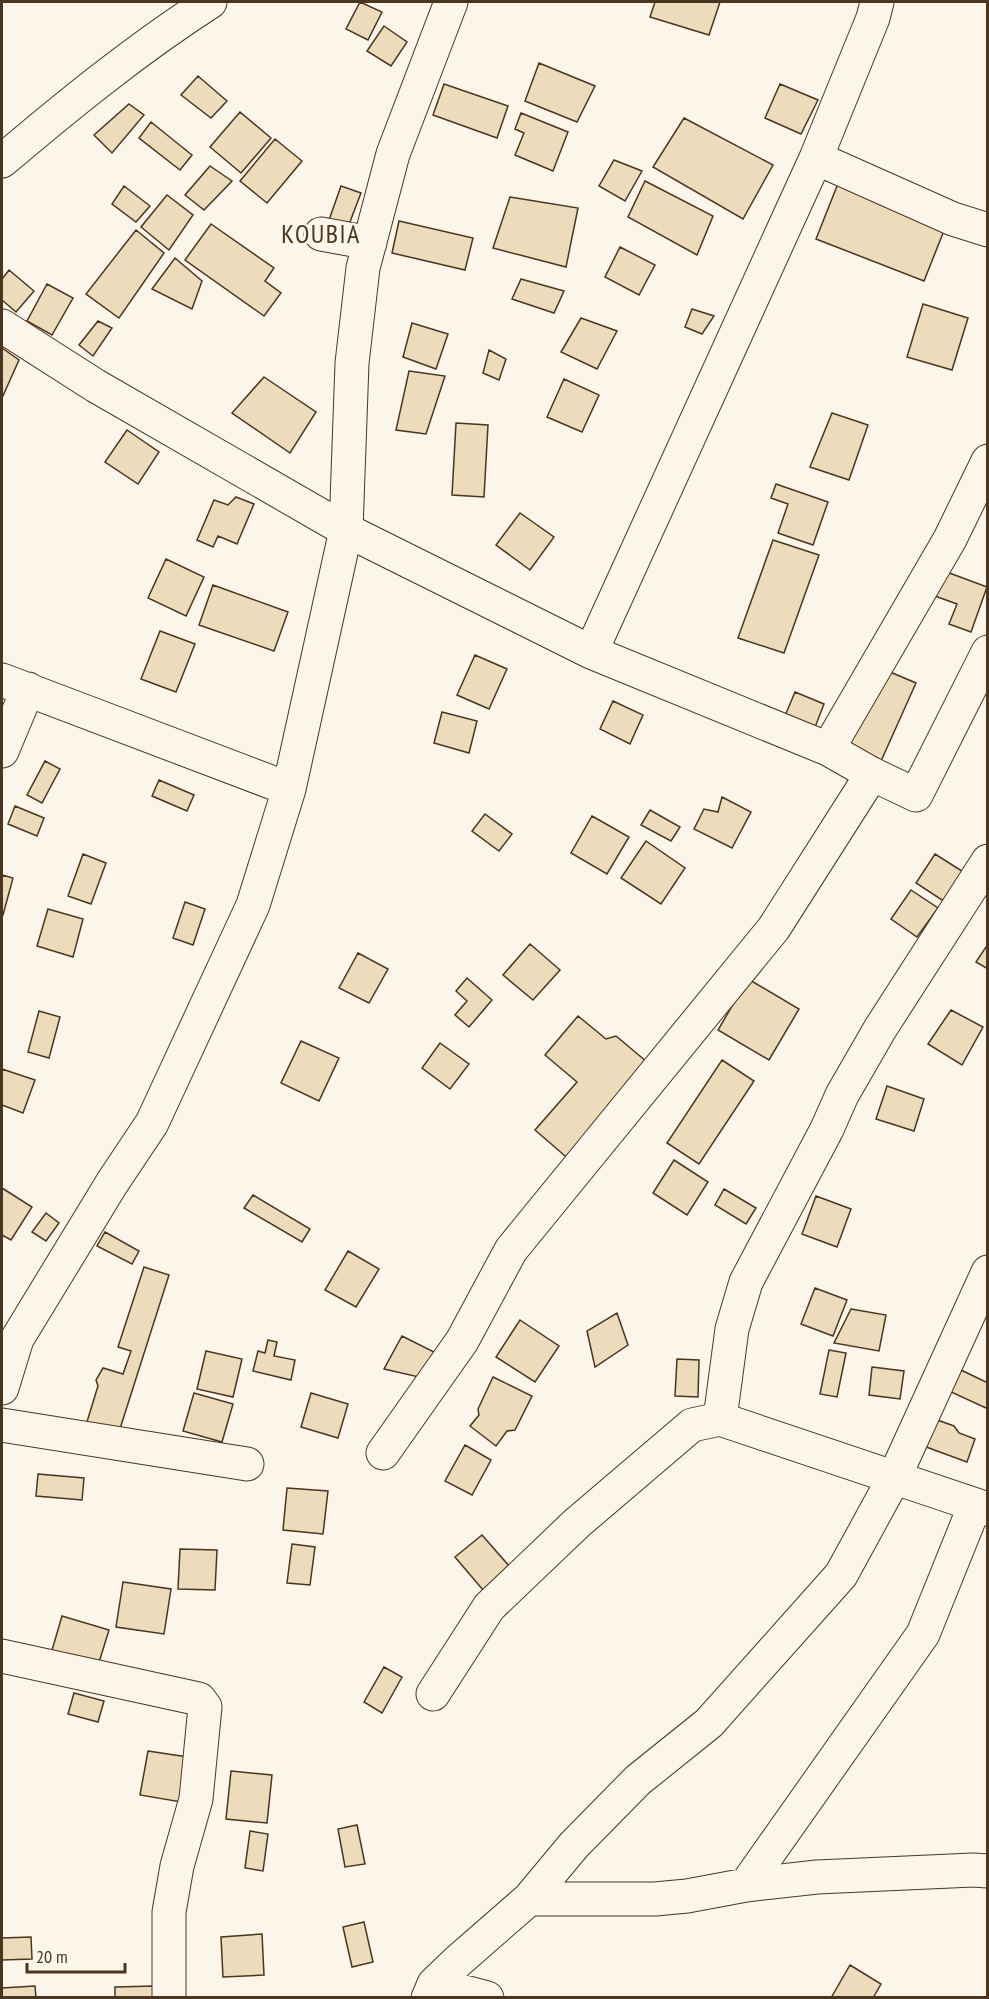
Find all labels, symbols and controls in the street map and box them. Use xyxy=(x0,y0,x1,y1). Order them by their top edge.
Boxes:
district label: KOUBIA xyxy=(281,217,361,250)
scale bar xyxy=(27,1936,124,1974)
text: 20 m xyxy=(36,1945,68,1968)

